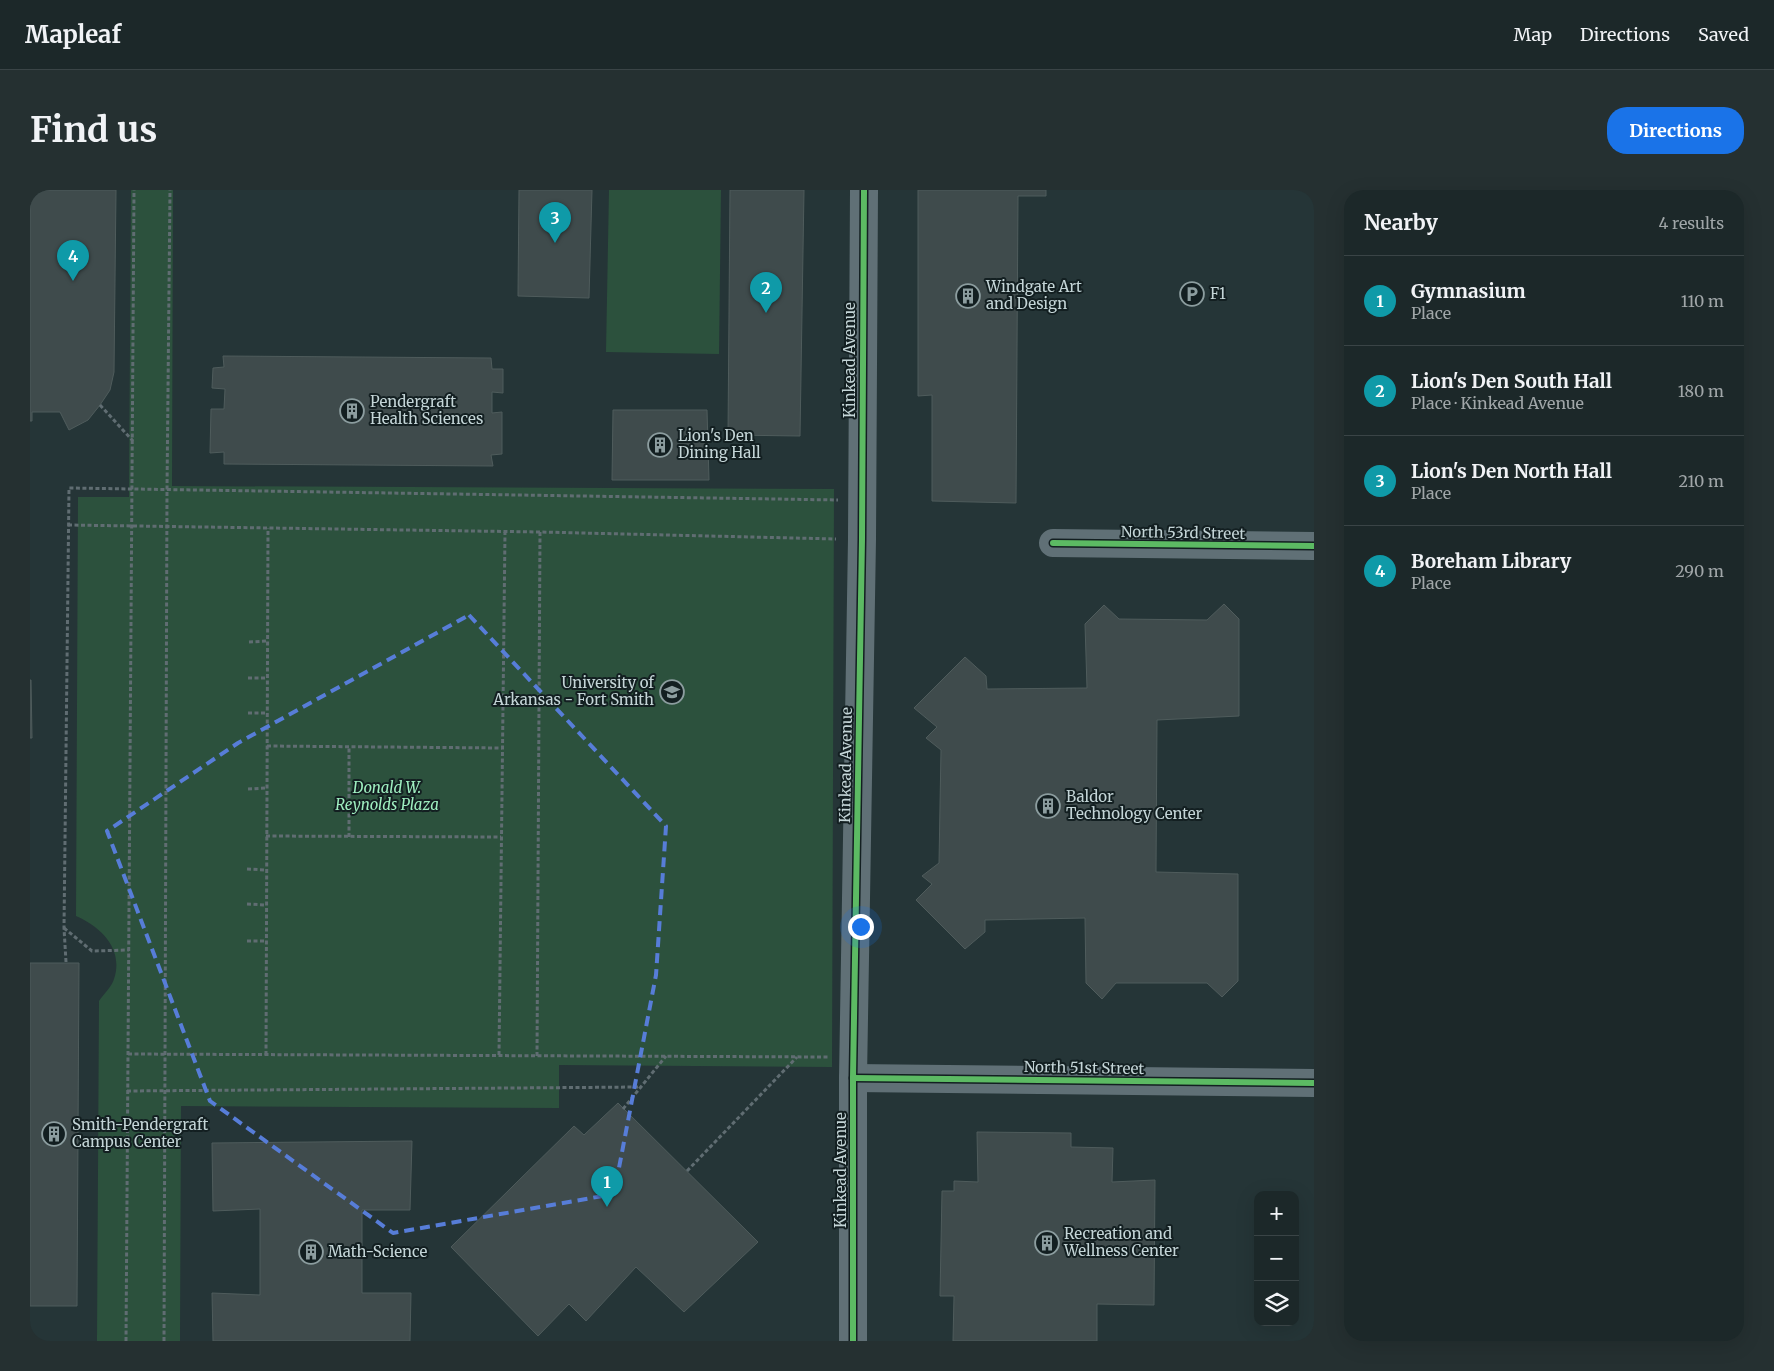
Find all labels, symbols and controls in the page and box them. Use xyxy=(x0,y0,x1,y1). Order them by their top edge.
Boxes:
text: Mapleaf xyxy=(25,19,121,50)
text: Map xyxy=(1514,23,1552,46)
text: Directions xyxy=(1580,23,1670,46)
text: Saved xyxy=(1698,23,1749,46)
button: Directions xyxy=(1607,107,1744,154)
text: Find us xyxy=(30,108,157,152)
pin: 3 xyxy=(539,202,571,243)
text: Nearby xyxy=(1364,209,1438,236)
text: 4 results xyxy=(1658,213,1724,233)
pin: 4 xyxy=(57,240,89,281)
pin: 2 xyxy=(750,272,782,313)
place label: Windgate Art and Design xyxy=(985,277,1082,313)
text: Gymnasium xyxy=(1411,279,1526,303)
parking icon: F1 xyxy=(1179,281,1205,307)
building icon: Windgate Art and Design xyxy=(955,283,981,309)
place label: F1 xyxy=(1210,284,1226,303)
text: 1 xyxy=(1376,291,1384,311)
text: 110 m xyxy=(1681,291,1724,311)
street label: Kinkead Avenue xyxy=(840,302,859,418)
text: Place xyxy=(1411,303,1451,323)
text: Lion's Den South Hall xyxy=(1411,369,1612,393)
text: 2 xyxy=(1375,381,1385,401)
text: 180 m xyxy=(1678,381,1724,401)
place label: Pendergraft Health Sciences xyxy=(370,392,483,428)
text: Place · Kinkead Avenue xyxy=(1411,393,1584,413)
building icon: Pendergraft Health Sciences xyxy=(339,398,365,424)
place label: Lion's Den Dining Hall xyxy=(678,426,761,462)
building icon: Lion's Den Dining Hall xyxy=(647,432,673,458)
text: Lion's Den North Hall xyxy=(1411,459,1612,483)
text: 3 xyxy=(1375,471,1385,491)
text: 210 m xyxy=(1679,471,1724,491)
text: Place xyxy=(1411,483,1451,503)
street label: North 53rd Street xyxy=(1121,522,1245,543)
text: Boreham Library xyxy=(1411,549,1571,573)
text: 4 xyxy=(1375,561,1385,581)
text: 290 m xyxy=(1675,561,1724,581)
text: Place xyxy=(1411,573,1451,593)
place label: University of Arkansas - Fort Smith xyxy=(492,673,655,709)
school or university icon: University of Arkansas - Fort Smith xyxy=(659,679,685,705)
street label: Kinkead Avenue xyxy=(835,707,856,823)
park label: Donald W. Reynolds Plaza xyxy=(335,778,439,814)
place label: Baldor Technology Center xyxy=(1066,787,1203,823)
building icon: Baldor Technology Center xyxy=(1035,793,1061,819)
your location xyxy=(848,914,874,940)
street label: North 51st Street xyxy=(1024,1057,1145,1078)
street label: Kinkead Avenue xyxy=(831,1112,850,1228)
place label: Smith-Pendergraft Campus Center xyxy=(72,1115,209,1151)
building icon: Smith-Pendergraft Campus Center xyxy=(41,1121,67,1147)
pin: 1 xyxy=(591,1166,623,1207)
map controls xyxy=(1254,1191,1299,1326)
button: + xyxy=(1254,1191,1299,1236)
place label: Recreation and Wellness Center xyxy=(1063,1224,1179,1260)
building icon: Recreation and Wellness Center xyxy=(1034,1230,1060,1256)
button: − xyxy=(1254,1236,1299,1281)
building icon: Math-Science xyxy=(298,1239,324,1265)
place label: Math-Science xyxy=(328,1242,427,1261)
button: layers xyxy=(1254,1281,1299,1326)

